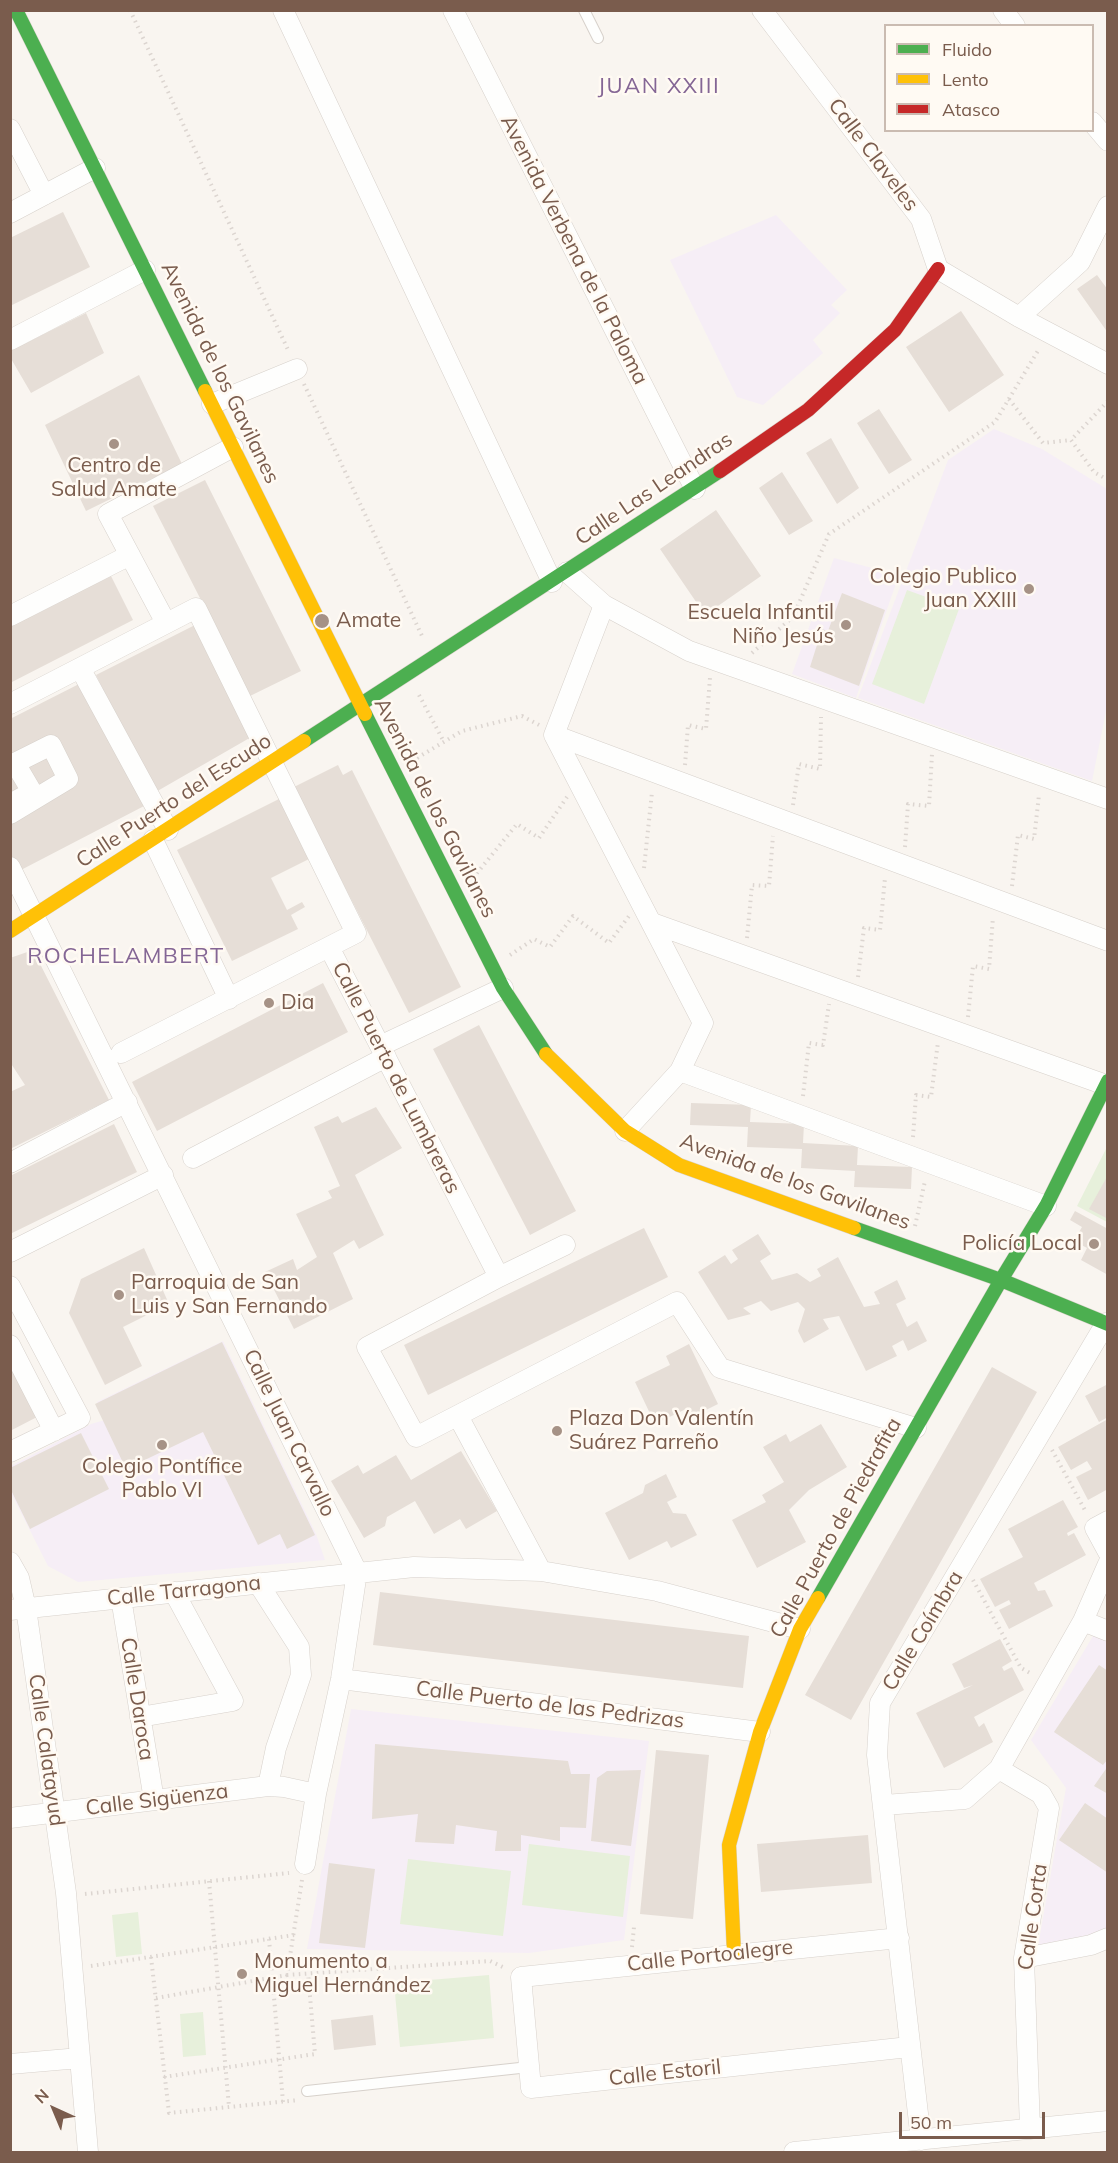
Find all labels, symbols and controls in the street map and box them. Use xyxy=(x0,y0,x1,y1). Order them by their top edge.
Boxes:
legend xyxy=(884,24,1094,132)
text: Fluido xyxy=(942,38,992,61)
text: Lento xyxy=(942,68,989,91)
district label: JUAN XXIII xyxy=(598,73,720,99)
street label: Calle Claveles xyxy=(822,94,924,216)
text: Atasco xyxy=(942,98,1000,121)
street label: Avenida Verbena de la Paloma xyxy=(495,111,653,389)
street label: Avenida de los Gavilanes xyxy=(155,258,285,488)
street label: Calle Las Leandras xyxy=(571,427,737,551)
marker: Centro de Salud Amate xyxy=(107,437,121,451)
place label: Centro de Salud Amate xyxy=(51,453,177,503)
place label: Colegio Publico Juan XXIII xyxy=(869,564,1017,614)
marker: Colegio Publico Juan XXIII xyxy=(1022,582,1036,596)
place label: Escuela Infantil Niño Jesús xyxy=(687,600,834,650)
place label: Amate xyxy=(336,608,401,634)
marker: Amate xyxy=(313,612,331,630)
marker: Escuela Infantil Niño Jesús xyxy=(839,618,853,632)
street label: Avenida de los Gavilanes xyxy=(369,694,501,922)
street label: Calle Puerto del Escudo xyxy=(72,728,276,874)
district label: ROCHELAMBERT xyxy=(27,943,225,969)
street label: Calle Puerto de Lumbreras xyxy=(326,958,466,1198)
place label: Dia xyxy=(281,990,314,1016)
marker: Dia xyxy=(262,996,276,1010)
street label: Avenida de los Gavilanes xyxy=(676,1129,914,1235)
place label: Policía Local xyxy=(962,1231,1082,1257)
marker: Policía Local xyxy=(1087,1237,1101,1251)
place label: Parroquia de San Luis y San Fernando xyxy=(131,1270,328,1320)
marker: Parroquia de San Luis y San Fernando xyxy=(112,1288,126,1302)
street label: Calle Juan Carvallo xyxy=(237,1345,341,1521)
place label: Plaza Don Valentín Suárez Parreño xyxy=(569,1406,754,1456)
street label: Calle Puerto de Piedrafita xyxy=(765,1414,907,1642)
marker: Plaza Don Valentín Suárez Parreño xyxy=(550,1424,564,1438)
marker: Colegio Pontífice Pablo VI xyxy=(155,1438,169,1452)
place label: Colegio Pontífice Pablo VI xyxy=(82,1454,242,1504)
street label: Calle Coímbra xyxy=(877,1567,969,1695)
street label: Calle Tarragona xyxy=(106,1570,262,1612)
street label: Calle Daroca xyxy=(115,1636,159,1762)
street label: Calle Calatayud xyxy=(23,1672,69,1828)
street label: Calle Puerto de las Pedrizas xyxy=(414,1676,686,1734)
street label: Calle Sigüenza xyxy=(84,1779,230,1821)
street label: Calle Corta xyxy=(1013,1862,1053,1972)
street label: Calle Portoalegre xyxy=(626,1935,794,1977)
place label: Monumento a Miguel Hernández xyxy=(254,1949,431,1999)
marker: Monumento a Miguel Hernández xyxy=(235,1967,249,1981)
street label: Calle Estoril xyxy=(608,2055,722,2091)
north arrow xyxy=(24,2079,84,2139)
text: N xyxy=(30,2085,53,2107)
scale bar xyxy=(902,2100,1048,2138)
text: 50 m xyxy=(910,2111,952,2134)

